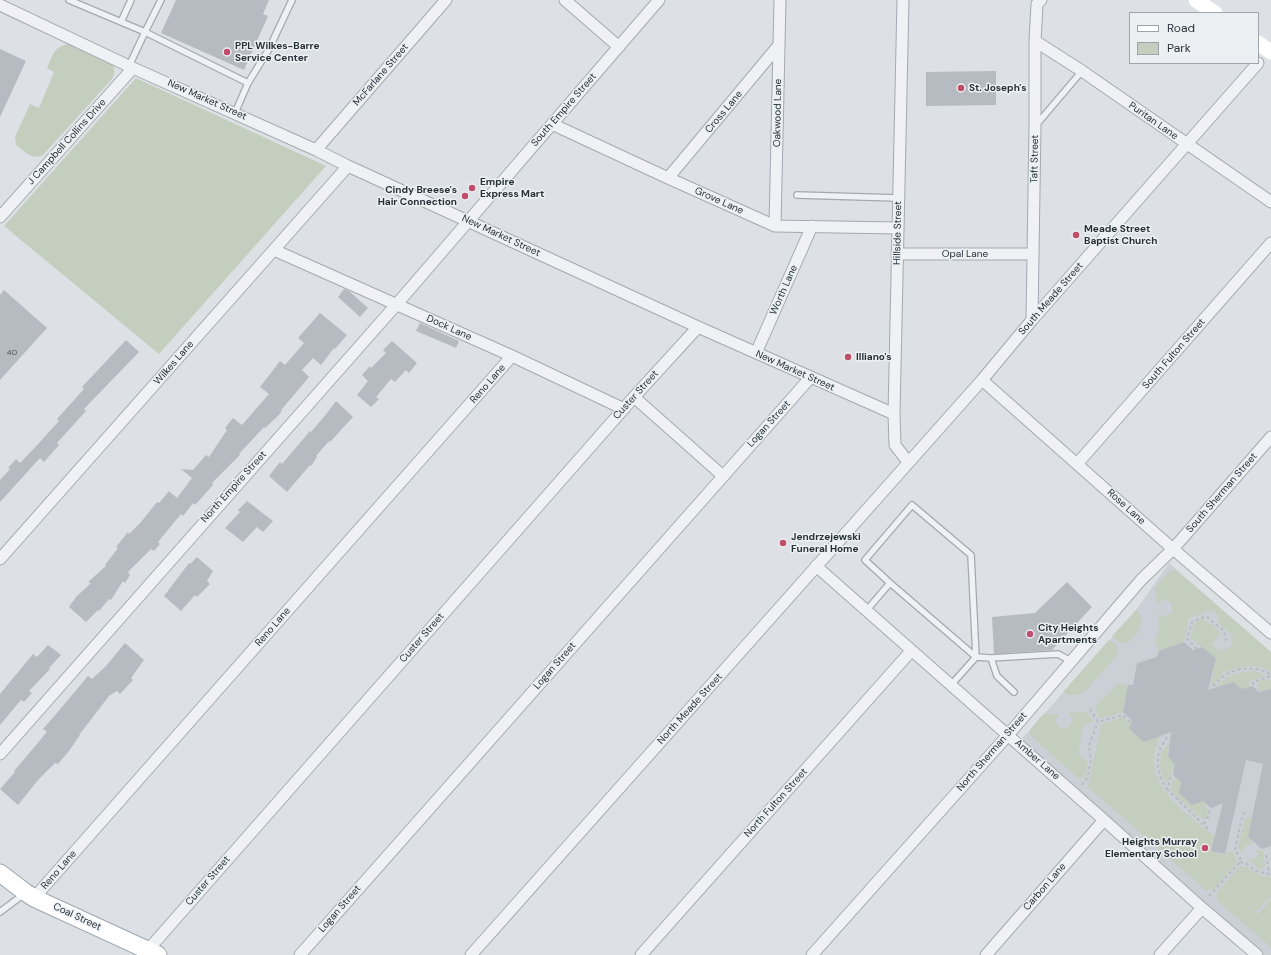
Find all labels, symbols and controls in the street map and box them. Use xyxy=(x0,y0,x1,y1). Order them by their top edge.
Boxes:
legend xyxy=(1129,12,1259,64)
text: Road xyxy=(1167,20,1195,36)
place label: PPL Wilkes-Barre Service Center xyxy=(235,40,320,64)
text: Park xyxy=(1167,40,1191,56)
street label: McFarlane Street xyxy=(351,41,411,109)
marker: PPL Wilkes-Barre Service Center xyxy=(222,47,232,57)
street label: South Empire Street xyxy=(529,71,599,149)
street label: New Market Street xyxy=(166,77,248,123)
street label: Oakwood Lane xyxy=(771,79,785,147)
place label: St. Joseph's xyxy=(969,82,1027,94)
marker: St. Joseph's xyxy=(956,83,966,93)
street label: Cross Lane xyxy=(703,88,745,136)
street label: J Campbell Collins Drive xyxy=(25,97,109,187)
street label: Puritan Lane xyxy=(1126,100,1180,142)
street label: Taft Street xyxy=(1029,135,1041,183)
place label: Empire Express Mart xyxy=(480,176,544,200)
marker: Empire Express Mart xyxy=(467,183,477,193)
place label: Cindy Breese's Hair Connection xyxy=(378,184,457,208)
street label: Grove Lane xyxy=(693,185,745,217)
marker: Cindy Breese's Hair Connection xyxy=(460,191,470,201)
street label: Hillside Street xyxy=(891,201,905,265)
street label: New Market Street xyxy=(460,213,542,259)
place label: Meade Street Baptist Church xyxy=(1084,223,1157,246)
marker: Meade Street Baptist Church xyxy=(1071,230,1081,240)
street label: Opal Lane xyxy=(942,248,988,260)
street label: South Meade Street xyxy=(1016,260,1086,338)
street label: Worth Lane xyxy=(768,263,800,317)
street label: Dock Lane xyxy=(424,313,474,343)
street label: South Fulton Street xyxy=(1140,316,1208,392)
street label: Wilkes Lane xyxy=(152,339,196,387)
house number: 40 xyxy=(7,348,17,358)
street label: New Market Street xyxy=(754,348,836,394)
place label: Illiano's xyxy=(856,351,892,363)
marker: Illiano's xyxy=(843,352,853,362)
street label: Reno Lane xyxy=(468,362,508,406)
street label: Custer Street xyxy=(611,368,661,422)
street label: Logan Street xyxy=(745,398,793,450)
street label: North Empire Street xyxy=(199,449,269,525)
street label: South Sherman Street xyxy=(1184,451,1260,535)
street label: Rose Lane xyxy=(1104,487,1148,527)
place label: Jendrzejewski Funeral Home xyxy=(791,531,861,554)
marker: Jendrzejewski Funeral Home xyxy=(778,538,788,548)
street label: Reno Lane xyxy=(253,605,293,649)
street label: Custer Street xyxy=(397,611,447,665)
place label: City Heights Apartments xyxy=(1038,622,1099,646)
marker: City Heights Apartments xyxy=(1025,629,1035,639)
street label: Logan Street xyxy=(531,640,579,692)
street label: North Meade Street xyxy=(655,671,725,747)
street label: North Sherman Street xyxy=(954,710,1030,794)
street label: Amber Lane xyxy=(1012,737,1062,783)
street label: North Fulton Street xyxy=(742,766,810,840)
place label: Heights Murray Elementary School xyxy=(1105,836,1197,860)
marker: Heights Murray Elementary School xyxy=(1200,843,1210,853)
street label: Reno Lane xyxy=(39,848,79,892)
street label: Custer Street xyxy=(183,854,233,908)
street label: Carbon Lane xyxy=(1021,861,1069,913)
street label: Logan Street xyxy=(316,883,364,935)
street label: Coal Street xyxy=(51,901,103,933)

